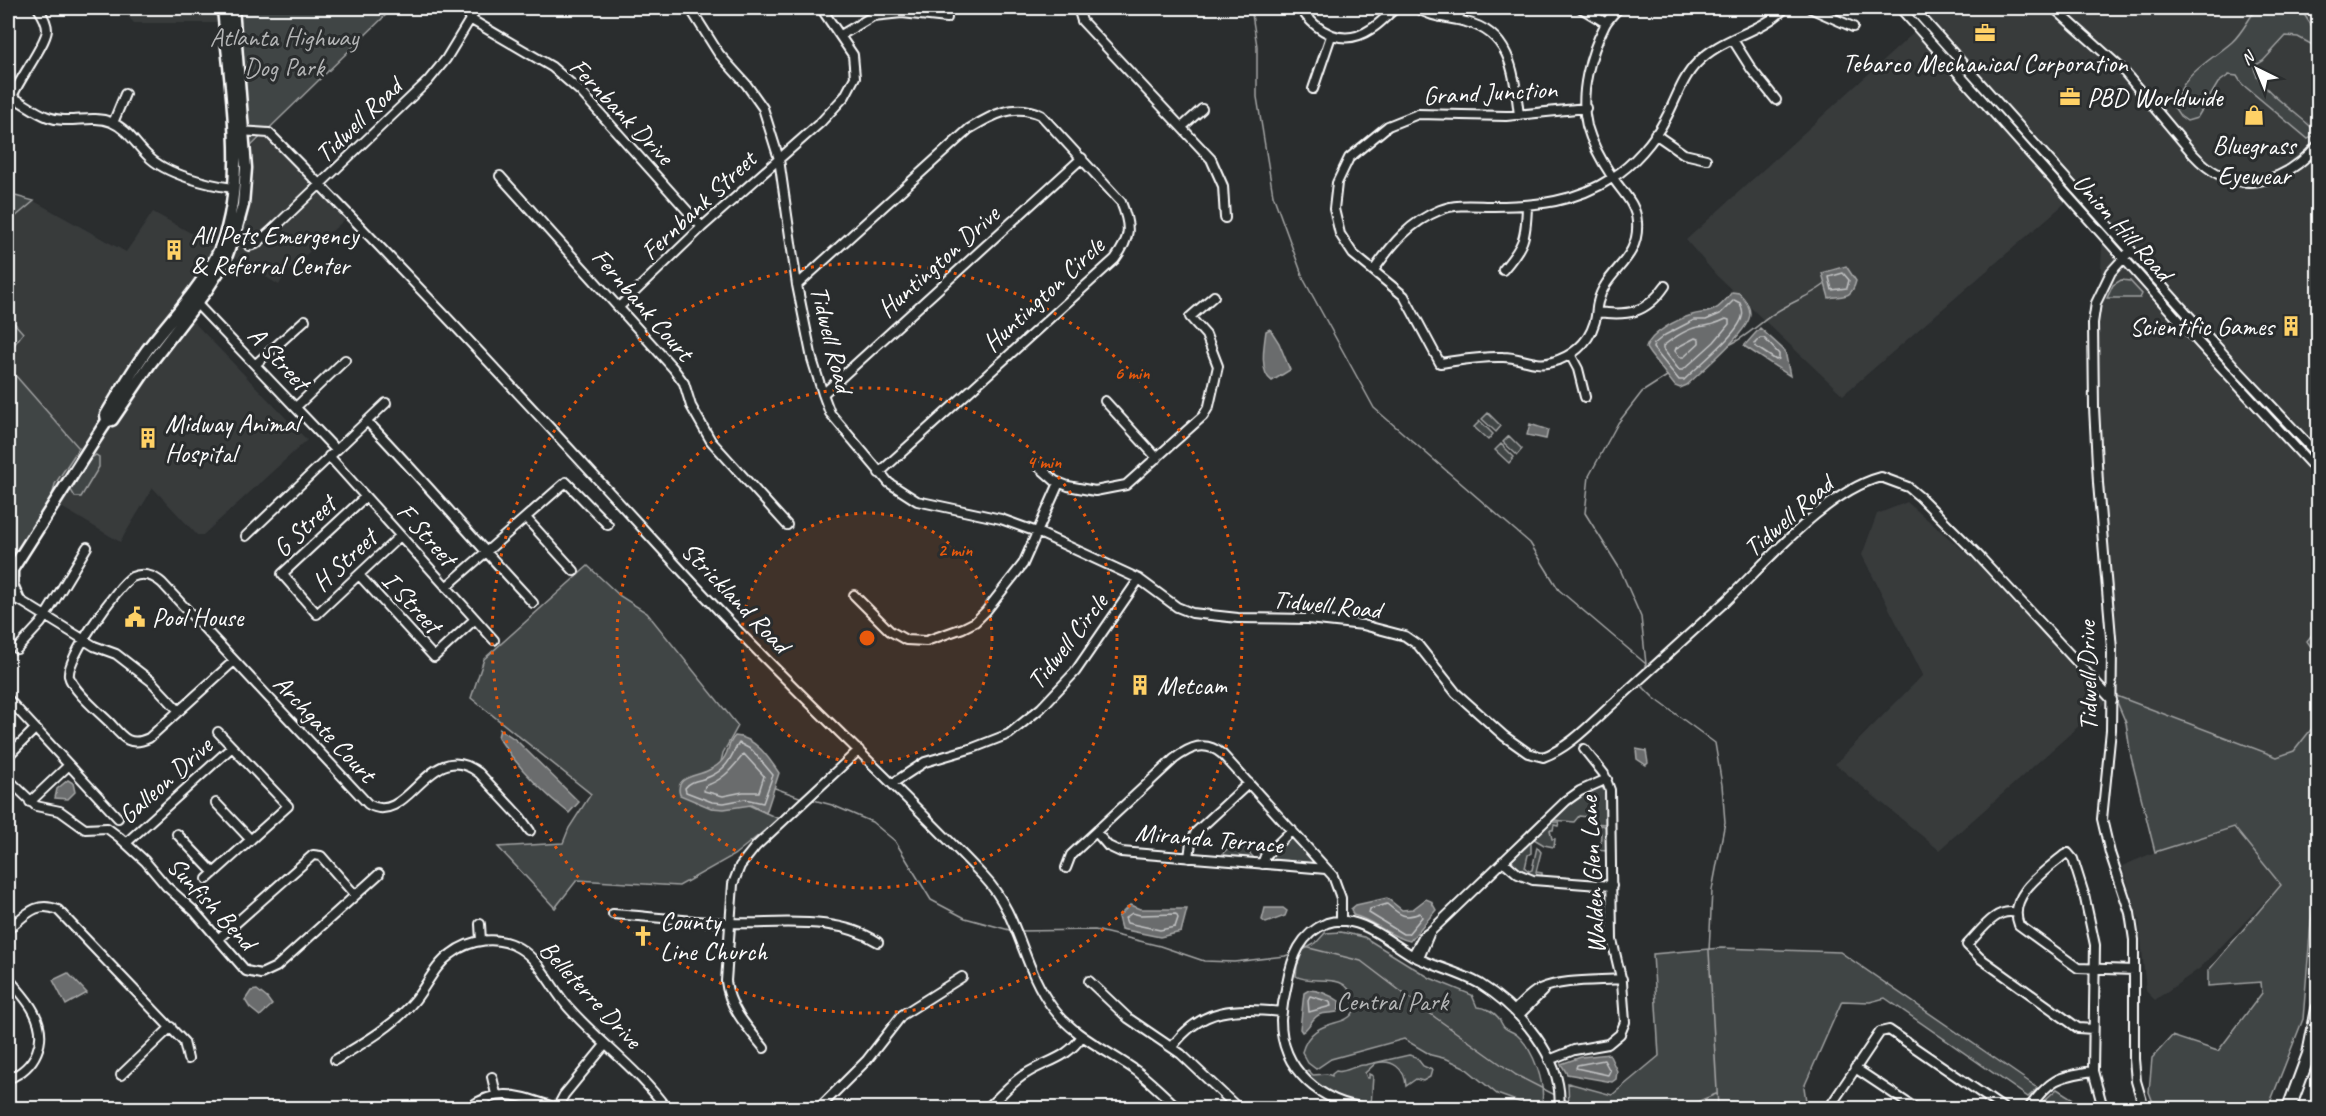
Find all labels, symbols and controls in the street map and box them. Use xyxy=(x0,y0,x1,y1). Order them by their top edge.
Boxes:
park label: Atlanta Highway Dog Park xyxy=(210,21,360,84)
office icon: Tebarco Mechanical Corporation xyxy=(1973,21,1997,45)
north arrow xyxy=(2227,39,2287,99)
text: N xyxy=(2237,46,2260,69)
place label: Tebarco Mechanical Corporation xyxy=(1842,47,2129,80)
street label: Fernbank Drive xyxy=(562,51,683,174)
street label: Tidwell Road xyxy=(308,68,412,170)
street label: Grand Junction xyxy=(1422,72,1559,112)
place label: PBD Worldwide xyxy=(2087,81,2224,114)
office icon: PBD Worldwide xyxy=(2058,85,2082,109)
shop icon: Bluegrass Eyewear xyxy=(2242,103,2266,127)
place label: Bluegrass Eyewear xyxy=(2212,129,2298,192)
street label: Fernbank Street xyxy=(634,142,765,267)
street label: Union Hill Road xyxy=(2066,167,2182,291)
street label: Huntington Drive xyxy=(871,197,1007,325)
place label: All Pets Emergency & Referral Center xyxy=(191,219,360,282)
street label: Huntington Circle xyxy=(976,229,1112,359)
building icon: All Pets Emergency & Referral Center xyxy=(162,238,186,262)
street label: Fernbank Court xyxy=(585,241,702,369)
street label: Tidwell Road xyxy=(802,283,862,399)
place label: Scientific Games xyxy=(2129,310,2276,343)
building icon: Scientific Games xyxy=(2279,314,2303,338)
street label: A Street xyxy=(241,319,319,400)
text: 6 min xyxy=(1115,362,1150,384)
place label: Midway Animal Hospital xyxy=(165,407,304,470)
building icon: Midway Animal Hospital xyxy=(136,426,160,450)
text: 4 min xyxy=(1027,451,1062,473)
street label: Tidwell Road xyxy=(1737,466,1843,564)
street label: G Street xyxy=(266,486,345,564)
street label: F Street xyxy=(390,496,466,575)
street label: H Street xyxy=(305,520,386,599)
street label: Strickland Road xyxy=(674,535,800,663)
text: 2 min xyxy=(938,539,973,561)
street label: I Street xyxy=(375,564,451,643)
street label: Tidwell Road xyxy=(1271,582,1386,627)
street label: Tidwell Circle xyxy=(1020,585,1117,696)
place label: Pool House xyxy=(152,601,245,634)
public building icon: Pool House xyxy=(123,605,147,629)
street label: Tidwell Drive xyxy=(2070,618,2105,731)
centre of rings xyxy=(857,628,877,648)
street label: Archgate Court xyxy=(266,667,385,791)
place label: Metcam xyxy=(1157,669,1228,702)
building icon: Metcam xyxy=(1128,673,1152,697)
street label: Galleon Drive xyxy=(112,729,220,831)
street label: Walden Glen Lane xyxy=(1572,794,1613,954)
street label: Miranda Terrace xyxy=(1134,816,1286,862)
street label: Sunfish Bend xyxy=(160,850,266,960)
place label: County Line Church xyxy=(660,905,768,968)
church icon: County Line Church xyxy=(631,924,655,948)
street label: Belleterre Drive xyxy=(532,933,650,1057)
park label: Central Park xyxy=(1336,985,1451,1018)

